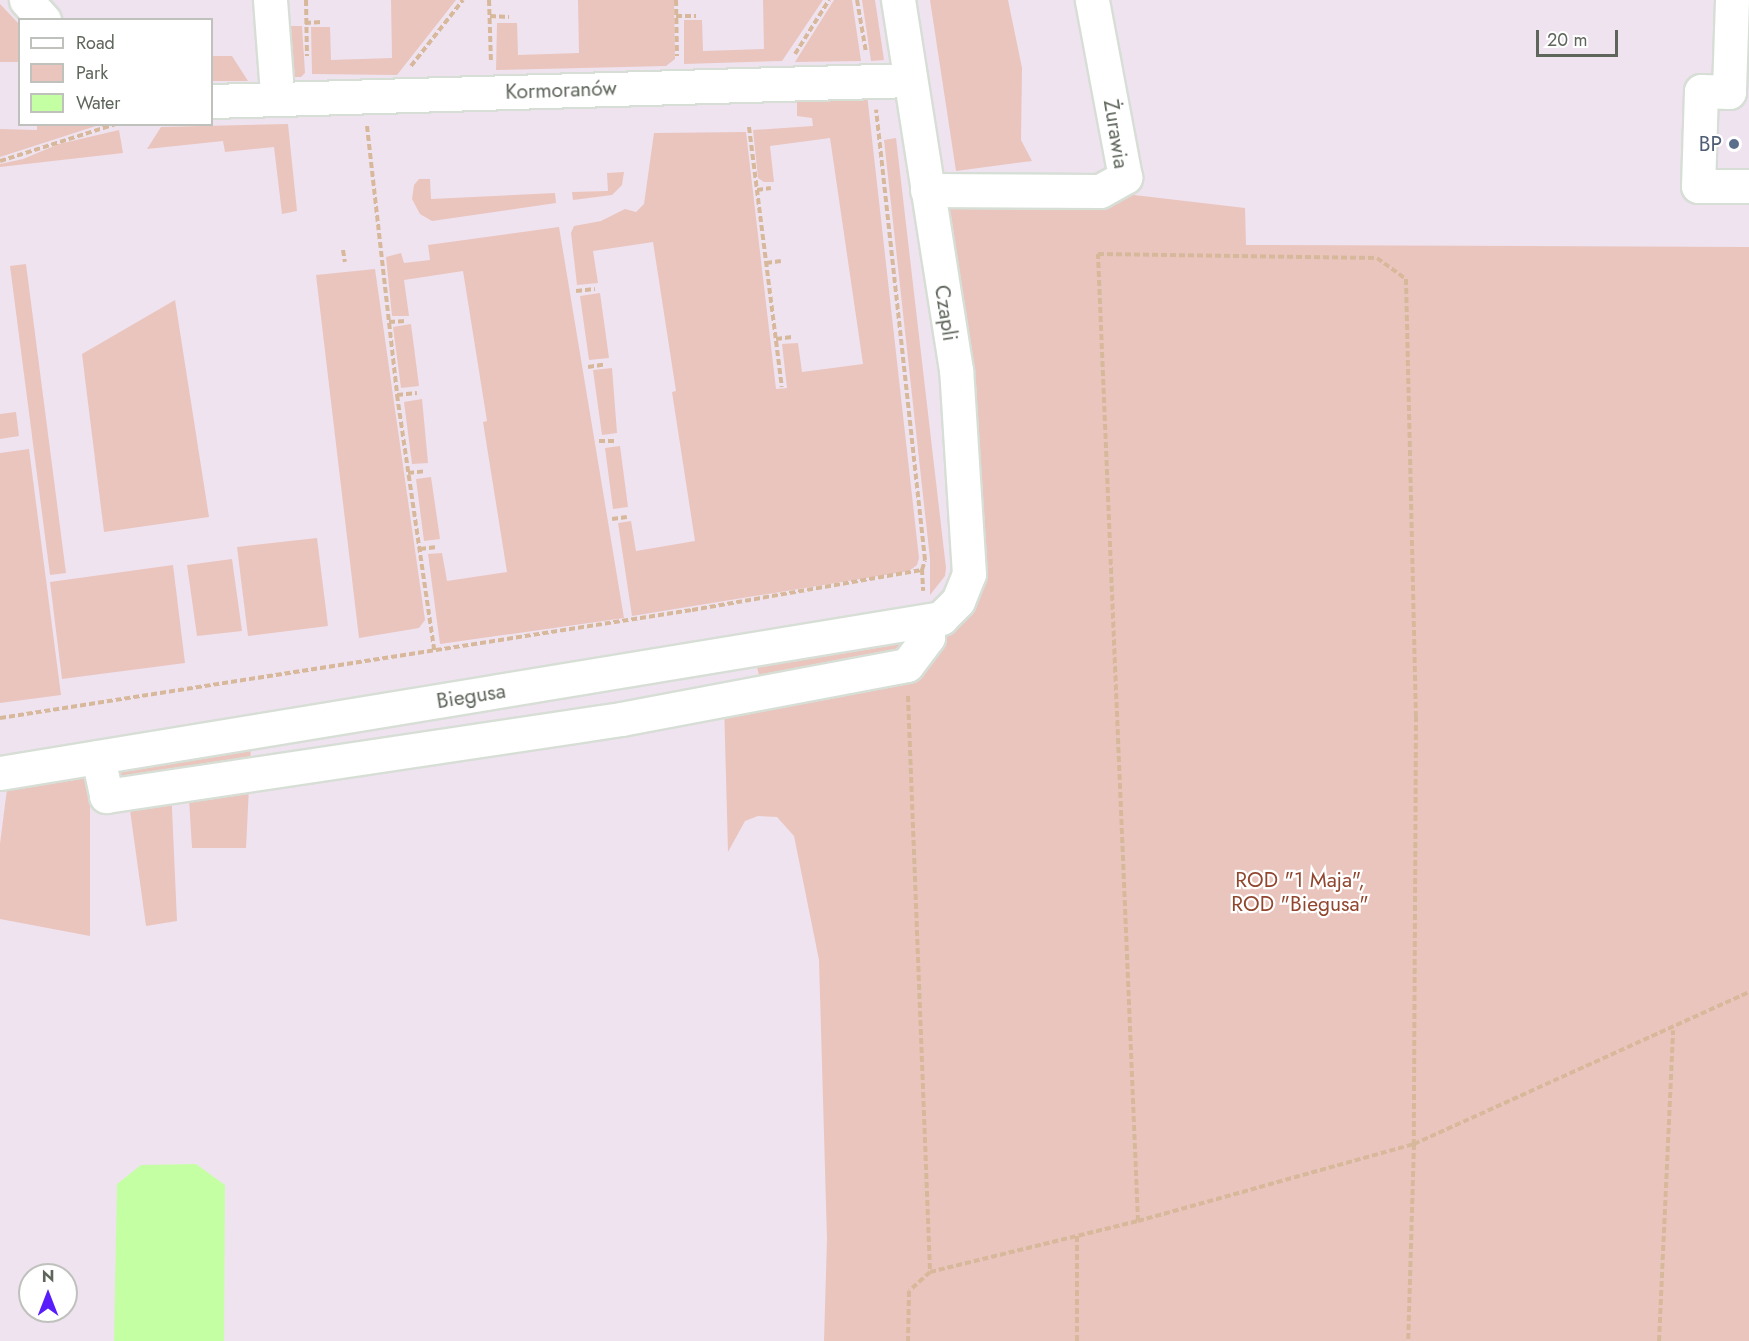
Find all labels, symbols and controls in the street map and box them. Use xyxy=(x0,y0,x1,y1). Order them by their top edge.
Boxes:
legend xyxy=(18,18,213,126)
scale bar xyxy=(1539,18,1622,56)
text: 20 m xyxy=(1547,27,1587,53)
text: Road xyxy=(76,30,115,56)
text: Park xyxy=(76,60,108,86)
street label: Kormoranów xyxy=(505,75,617,105)
text: Water xyxy=(76,90,120,116)
street label: Żurawia xyxy=(1098,98,1134,170)
place label: BP xyxy=(1699,131,1722,157)
marker: BP xyxy=(1727,137,1741,151)
street label: Czapli xyxy=(929,283,963,343)
street label: Biegusa xyxy=(435,678,507,714)
park label: ROD "1 Maja", ROD "Biegusa" xyxy=(1231,867,1369,917)
north arrow xyxy=(18,1263,78,1323)
text: N xyxy=(42,1265,54,1288)

